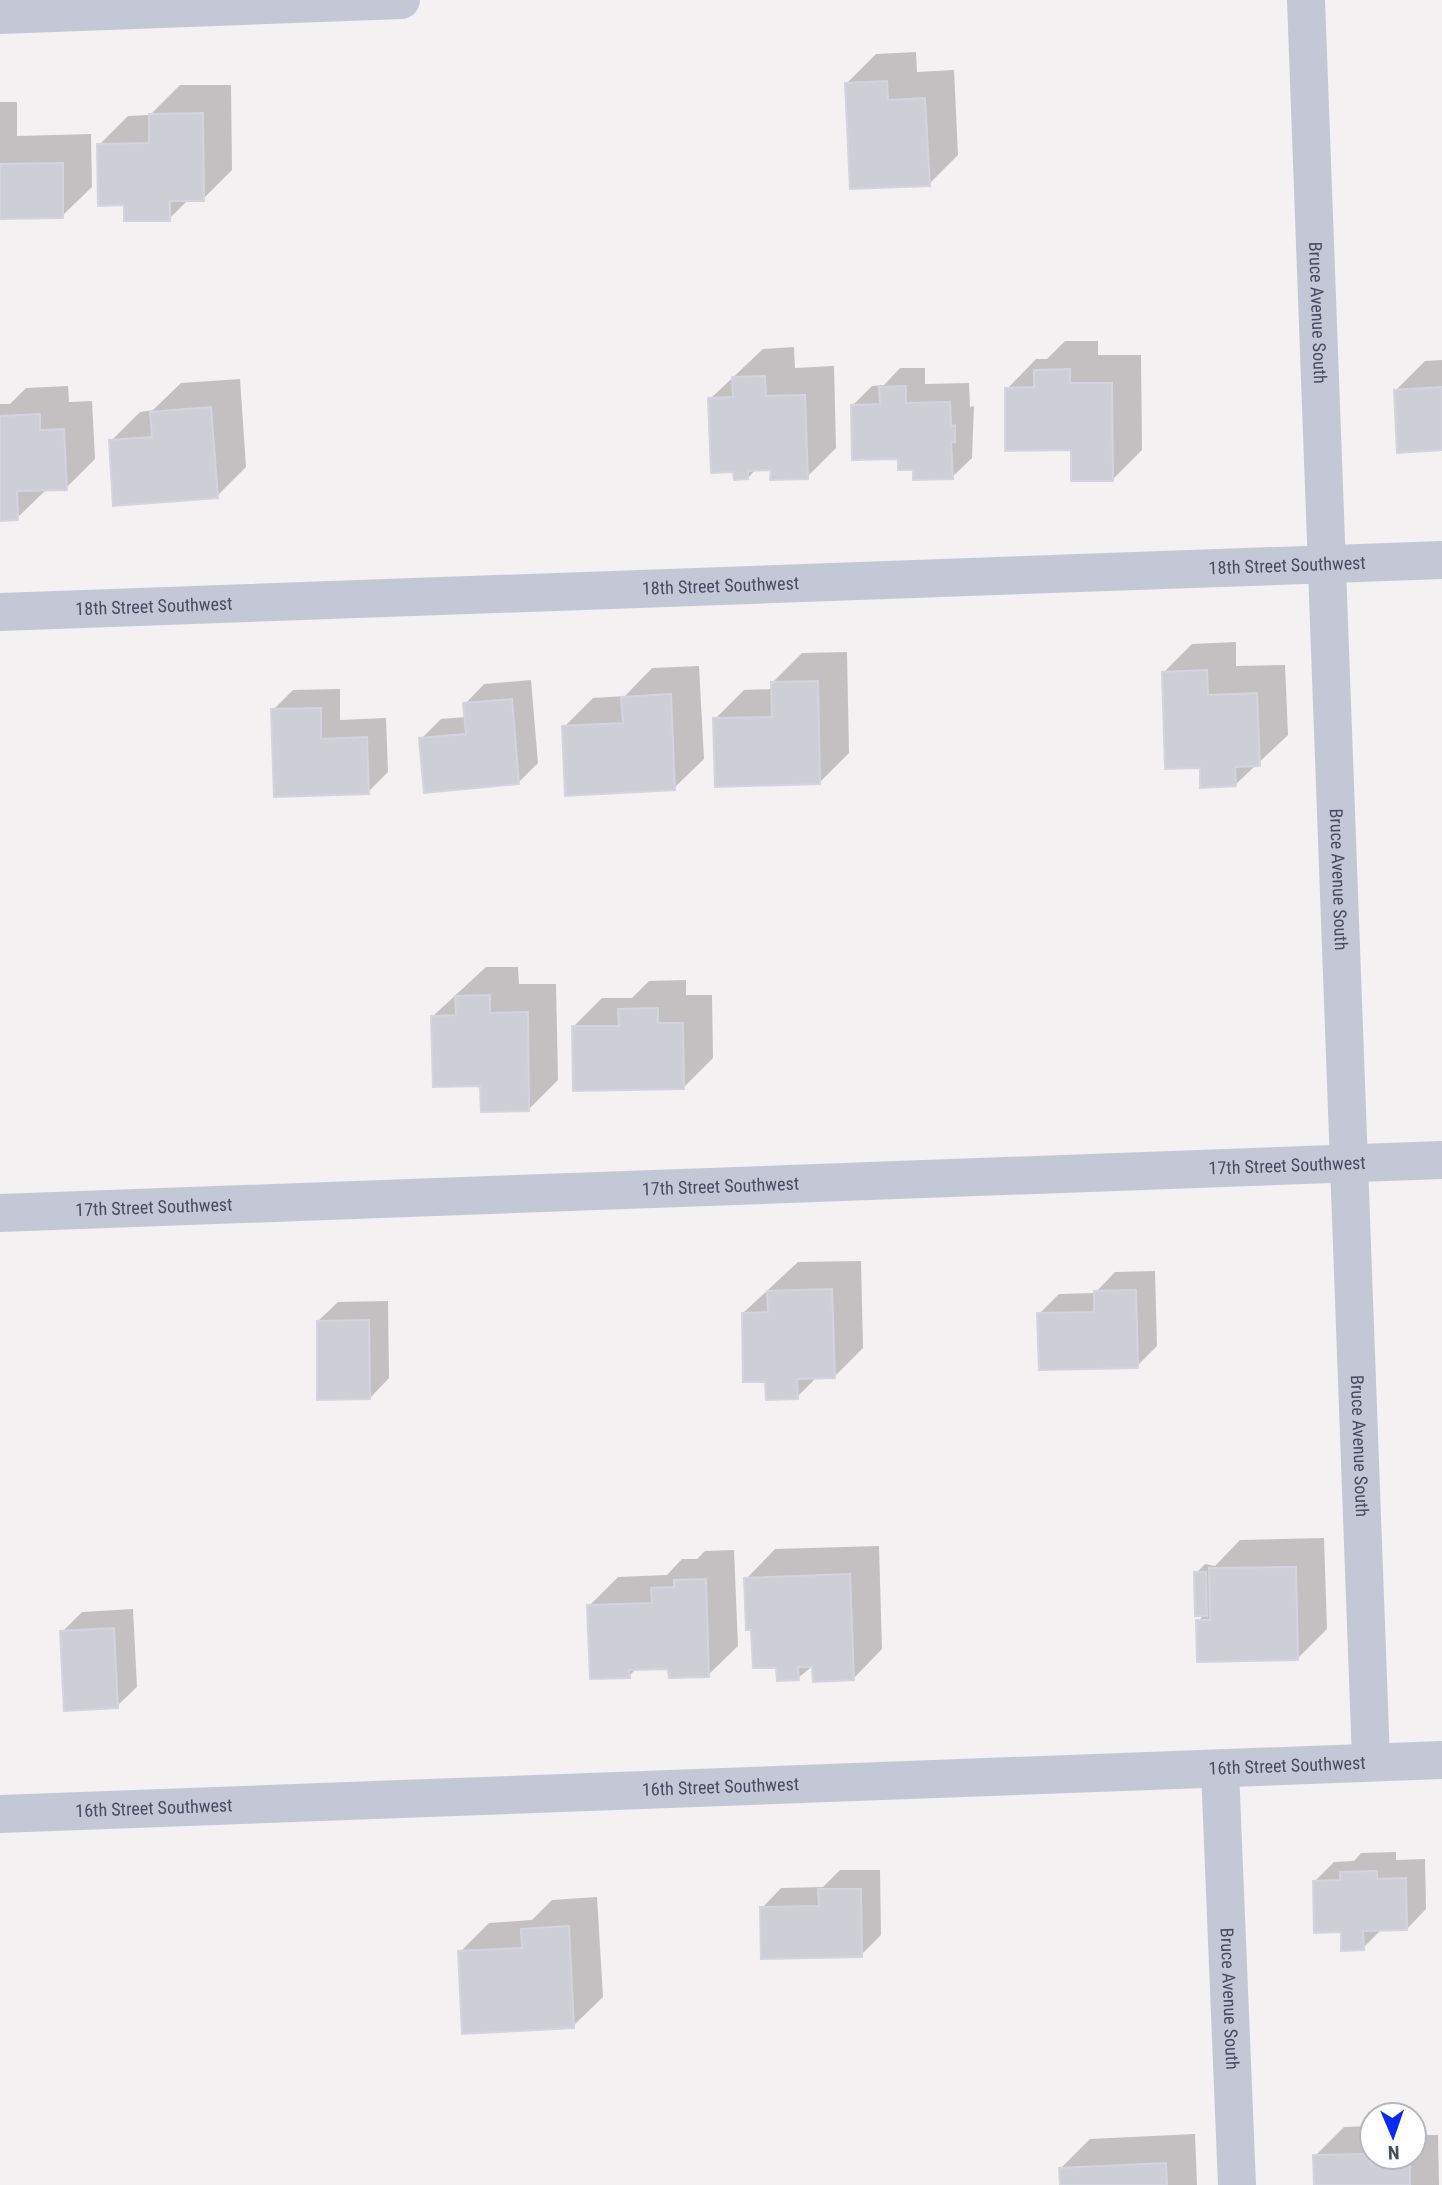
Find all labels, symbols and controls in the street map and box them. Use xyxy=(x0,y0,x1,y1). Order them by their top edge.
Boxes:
street label: Bruce Avenue South xyxy=(1305,241,1331,384)
street label: 18th Street Southwest xyxy=(1208,552,1366,578)
street label: 18th Street Southwest xyxy=(642,572,799,599)
street label: 18th Street Southwest xyxy=(75,593,233,619)
street label: Bruce Avenue South xyxy=(1326,808,1352,951)
street label: 17th Street Southwest xyxy=(1208,1152,1366,1179)
street label: 17th Street Southwest xyxy=(642,1173,799,1199)
street label: 17th Street Southwest xyxy=(75,1193,233,1220)
street label: Bruce Avenue South xyxy=(1347,1375,1373,1517)
street label: 16th Street Southwest xyxy=(1208,1752,1366,1779)
street label: 16th Street Southwest xyxy=(642,1773,799,1800)
street label: 16th Street Southwest xyxy=(75,1794,233,1821)
street label: Bruce Avenue South xyxy=(1216,1927,1243,2070)
north arrow xyxy=(1358,2101,1428,2171)
text: N xyxy=(1387,2141,1400,2164)

